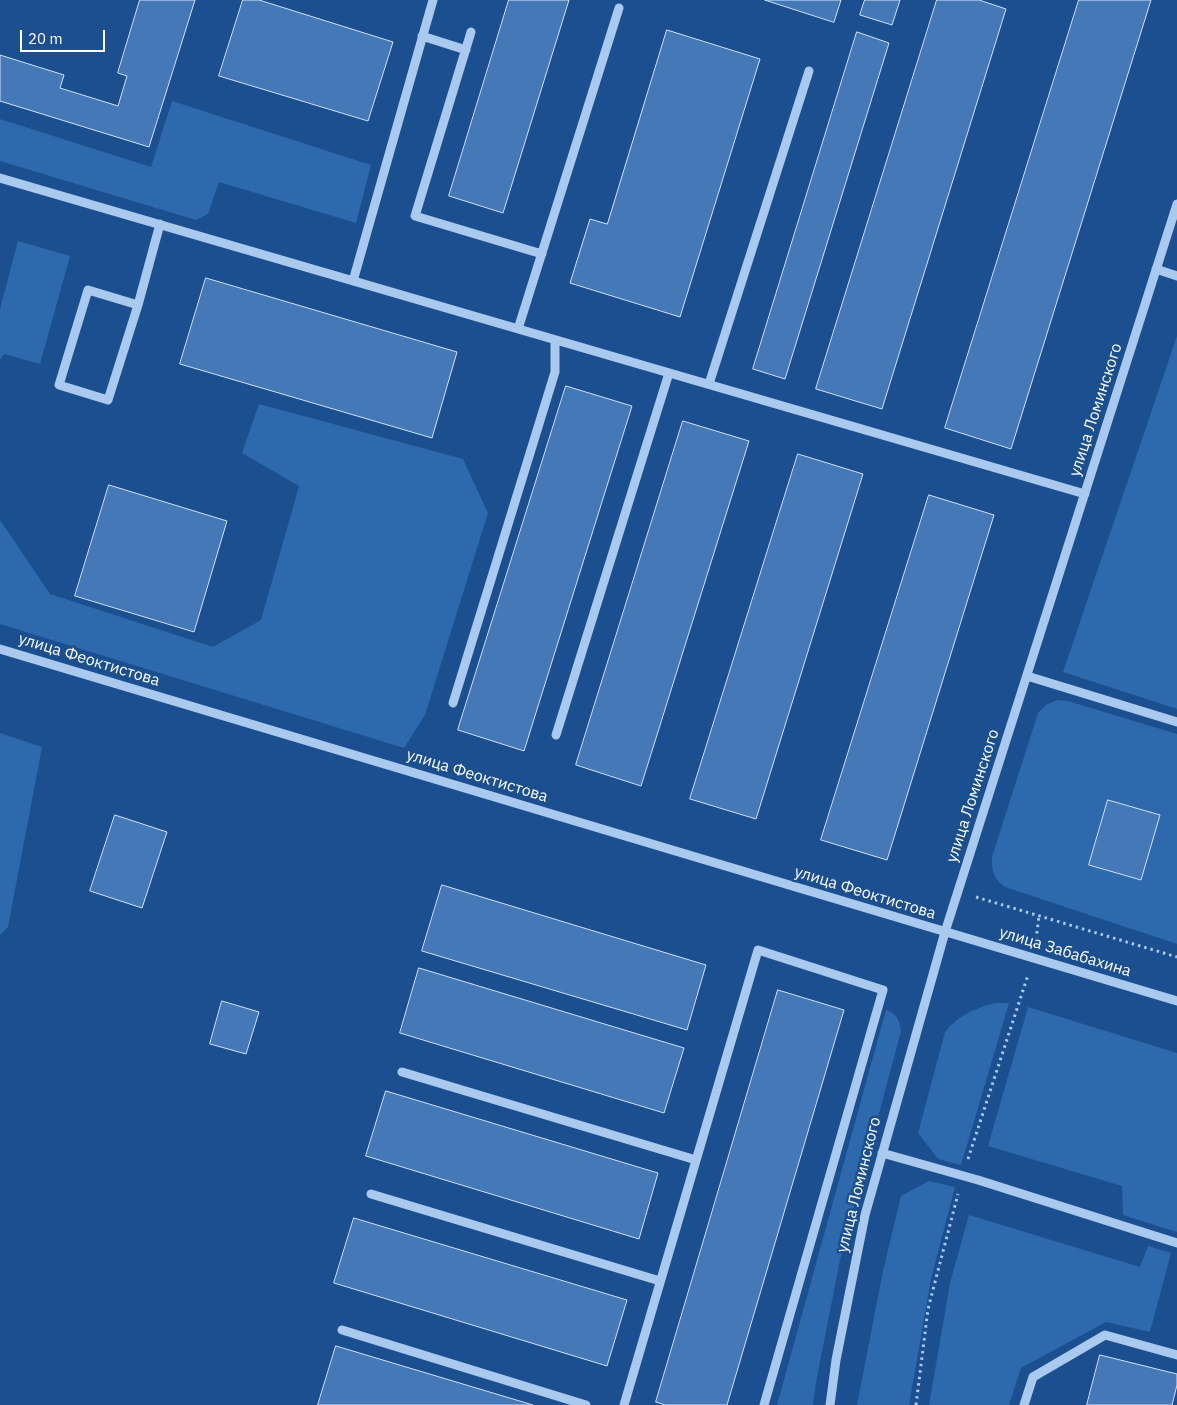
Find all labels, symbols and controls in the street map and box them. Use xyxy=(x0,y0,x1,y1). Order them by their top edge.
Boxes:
scale bar xyxy=(22,20,108,52)
text: 20 m xyxy=(28,29,63,48)
street label: улица Ломинского xyxy=(1065,341,1127,479)
street label: улица Феоктистова xyxy=(16,629,162,691)
street label: улица Ломинского xyxy=(942,727,1004,865)
street label: улица Феоктистова xyxy=(404,745,550,807)
street label: улица Феоктистова xyxy=(792,862,938,924)
street label: улица Забабахина xyxy=(997,923,1133,981)
street label: улица Ломинского xyxy=(833,1115,885,1255)

